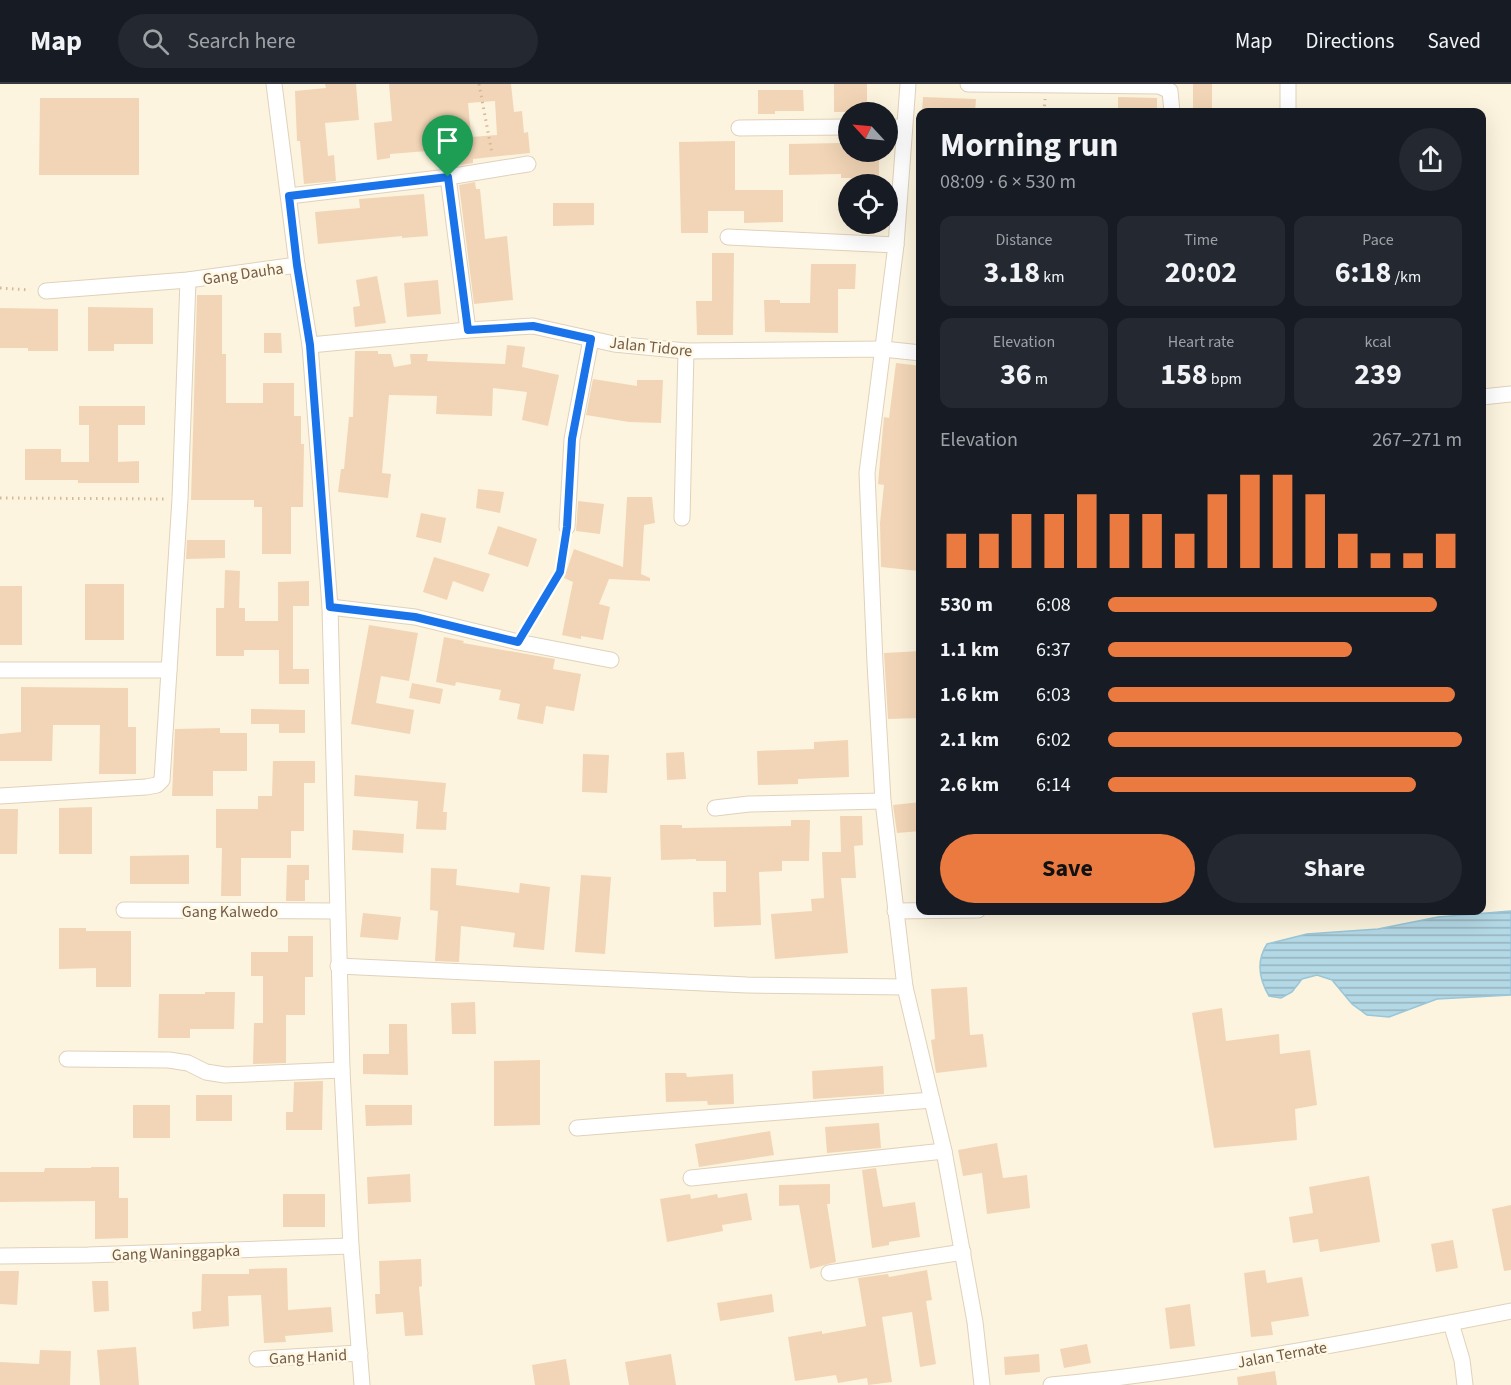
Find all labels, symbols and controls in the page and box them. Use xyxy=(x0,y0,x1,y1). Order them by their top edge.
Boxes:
search box xyxy=(118,14,538,68)
text: Map xyxy=(30,21,82,61)
icon: search xyxy=(139,25,172,58)
text: Search here xyxy=(187,25,296,57)
text: Map xyxy=(1235,26,1273,56)
text: Directions xyxy=(1306,26,1394,56)
text: Saved xyxy=(1427,26,1481,56)
north arrow xyxy=(838,102,898,162)
map controls xyxy=(838,102,898,234)
pin xyxy=(422,115,473,177)
text: Morning run xyxy=(940,122,1118,169)
icon: arrive xyxy=(431,124,464,157)
button: share xyxy=(1399,128,1462,191)
text: 08:09 · 6 × 530 m xyxy=(940,168,1076,196)
button: locate xyxy=(838,174,898,234)
text: Distance xyxy=(996,229,1052,251)
text: Time xyxy=(1184,229,1218,251)
text: Pace xyxy=(1362,229,1394,251)
text: 3.18 xyxy=(984,251,1040,294)
text: 20:02 xyxy=(1165,251,1237,294)
text: 6:18 xyxy=(1335,251,1391,294)
street label: Gang Dauha xyxy=(201,257,285,291)
text: km xyxy=(1040,266,1064,288)
text: /km xyxy=(1391,266,1421,288)
text: Elevation xyxy=(993,331,1055,353)
text: Heart rate xyxy=(1168,331,1234,353)
text: kcal xyxy=(1365,331,1391,353)
street label: Jalan Tidore xyxy=(608,332,693,362)
text: 36 xyxy=(1000,353,1032,396)
text: 158 xyxy=(1160,353,1208,396)
text: 239 xyxy=(1354,353,1402,396)
text: m xyxy=(1032,368,1048,390)
text: bpm xyxy=(1208,368,1242,390)
text: Elevation xyxy=(940,426,1018,454)
text: 267–271 m xyxy=(1372,426,1462,454)
text: 530 m xyxy=(940,591,993,619)
text: 6:08 xyxy=(1036,591,1071,619)
text: 1.1 km xyxy=(940,636,999,664)
text: 6:37 xyxy=(1036,636,1071,664)
text: 1.6 km xyxy=(940,681,999,709)
text: 6:03 xyxy=(1036,681,1071,709)
text: 2.1 km xyxy=(940,726,999,754)
text: 6:02 xyxy=(1036,726,1071,754)
text: 2.6 km xyxy=(940,771,999,799)
text: 6:14 xyxy=(1036,771,1071,799)
button: Save xyxy=(940,834,1195,903)
button: Share xyxy=(1207,834,1462,903)
street label: Gang Kalwedo xyxy=(182,901,278,923)
street label: Gang Waninggapka xyxy=(111,1240,241,1266)
street label: Jalan Ternate xyxy=(1236,1336,1329,1374)
street label: Gang Hanid xyxy=(269,1344,348,1370)

